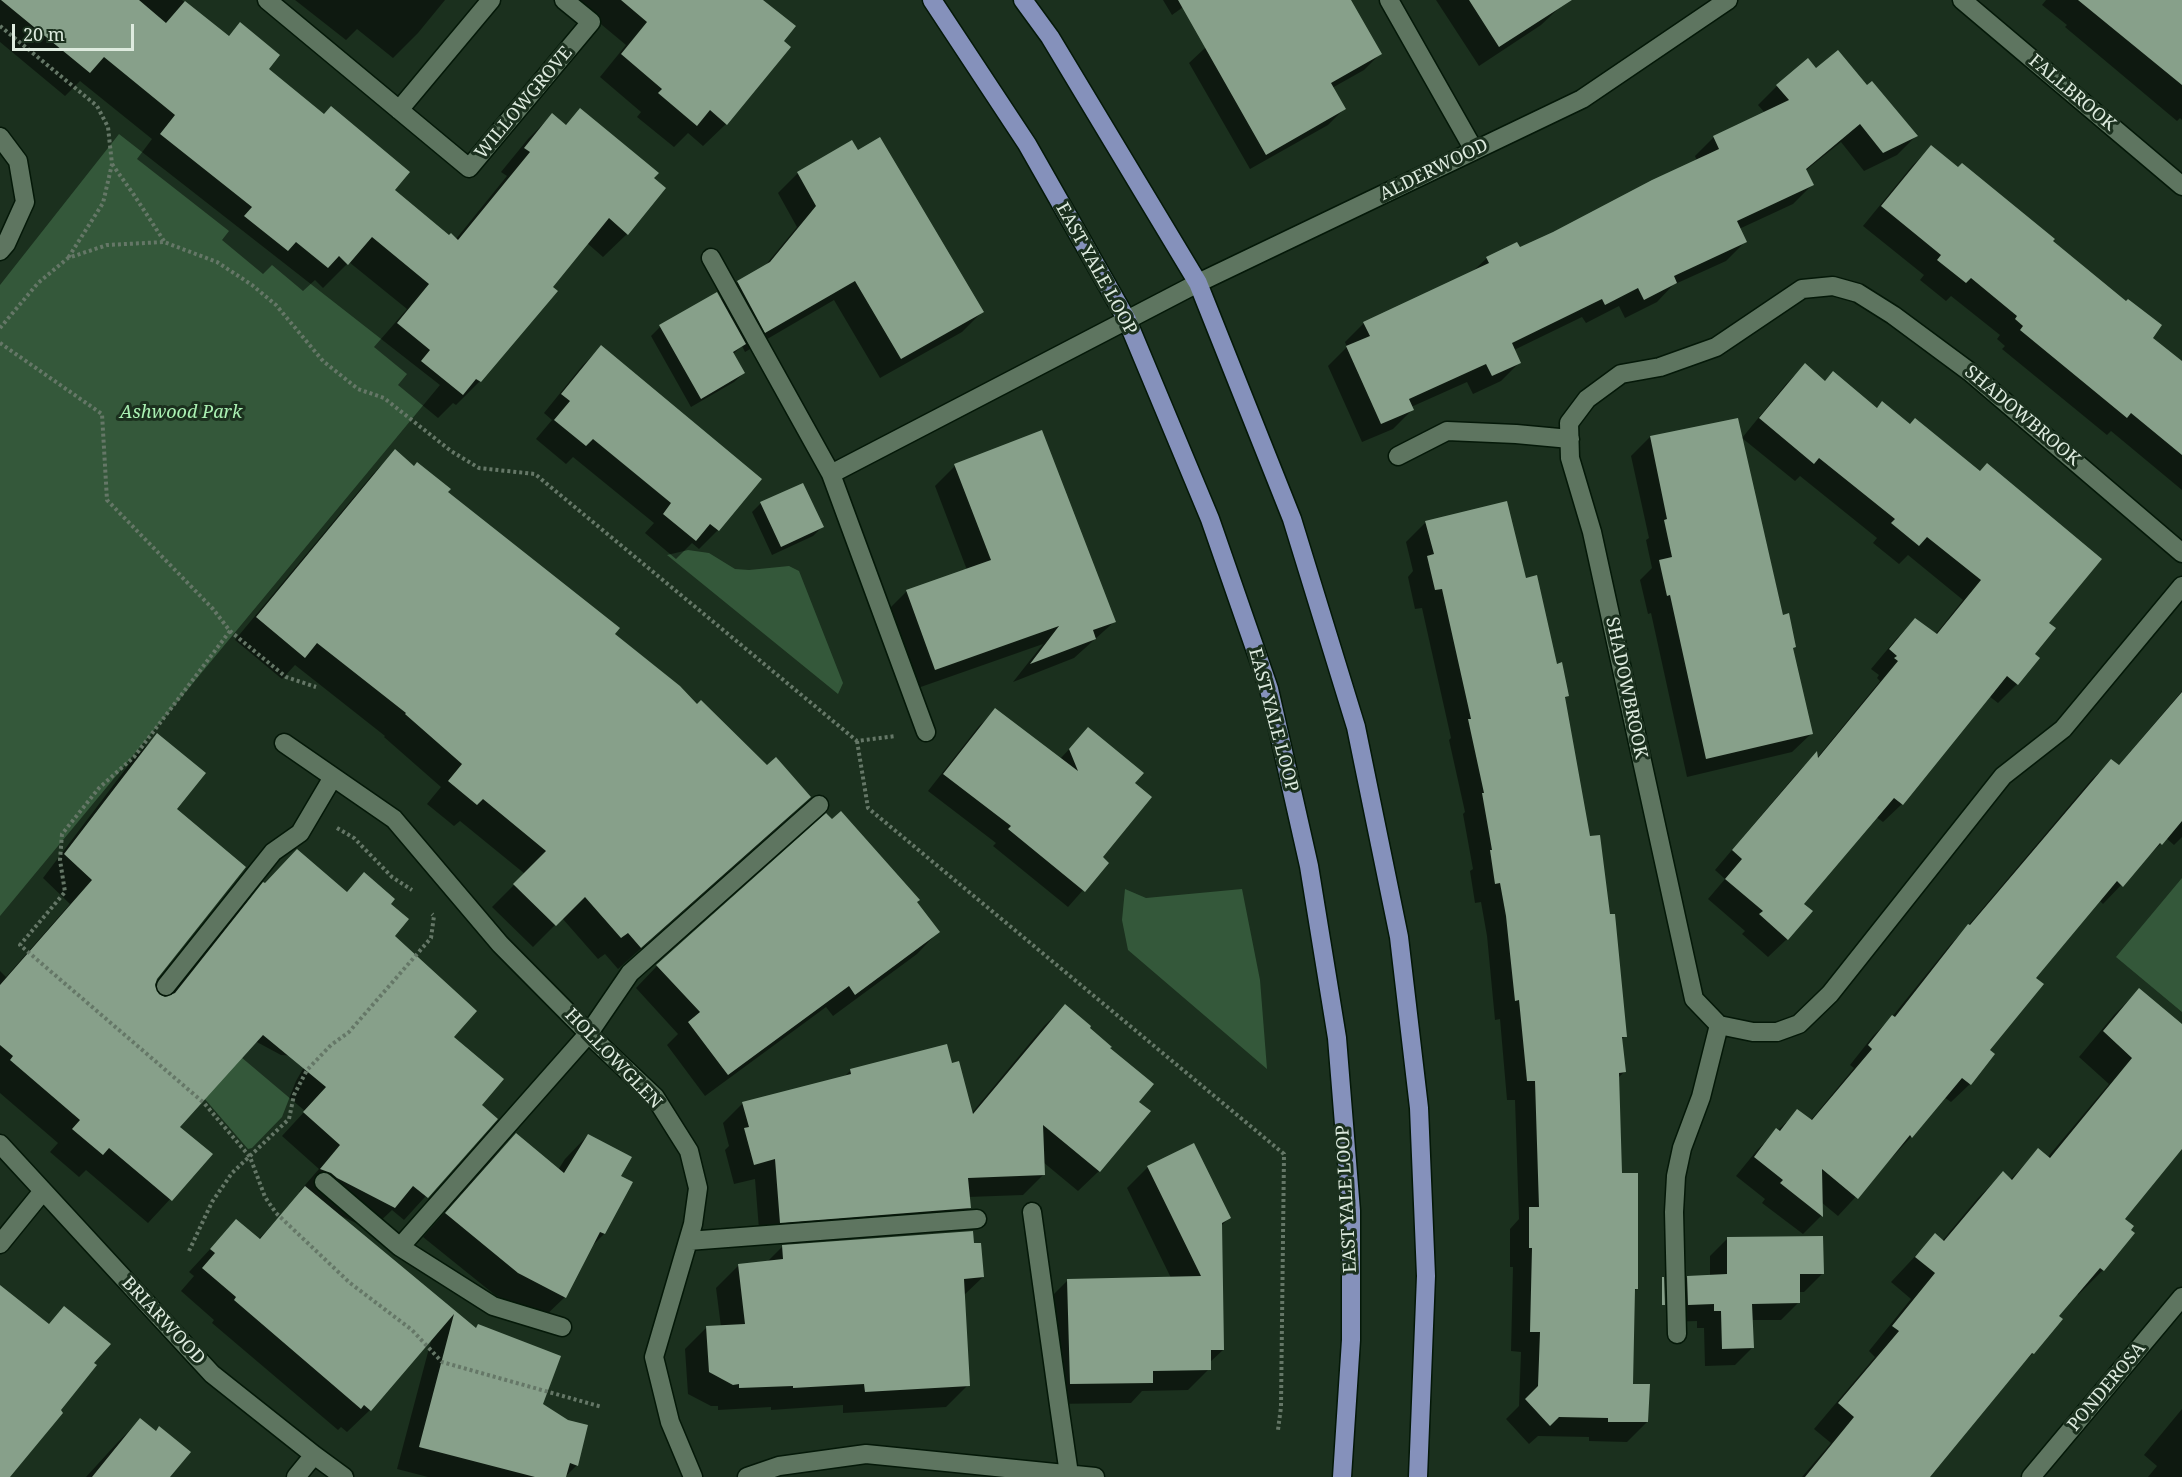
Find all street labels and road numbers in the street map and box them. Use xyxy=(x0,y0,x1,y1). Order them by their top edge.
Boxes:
street label: WILLOWGROVE xyxy=(471,42,577,164)
street label: FALLBROOK xyxy=(2024,50,2120,136)
street label: ALDERWOOD xyxy=(1376,134,1492,206)
street label: EAST YALE LOOP xyxy=(1051,199,1141,339)
street label: SHADOWBROOK xyxy=(1960,361,2084,471)
street label: SHADOWBROOK xyxy=(1600,615,1652,761)
street label: EAST YALE LOOP xyxy=(1243,646,1303,794)
street label: HOLLOWGLEN xyxy=(560,1005,666,1113)
street label: EAST YALE LOOP xyxy=(1332,1125,1362,1273)
street label: BRIARWOOD xyxy=(117,1273,209,1369)
street label: PONDEROSA xyxy=(2064,1338,2150,1436)

